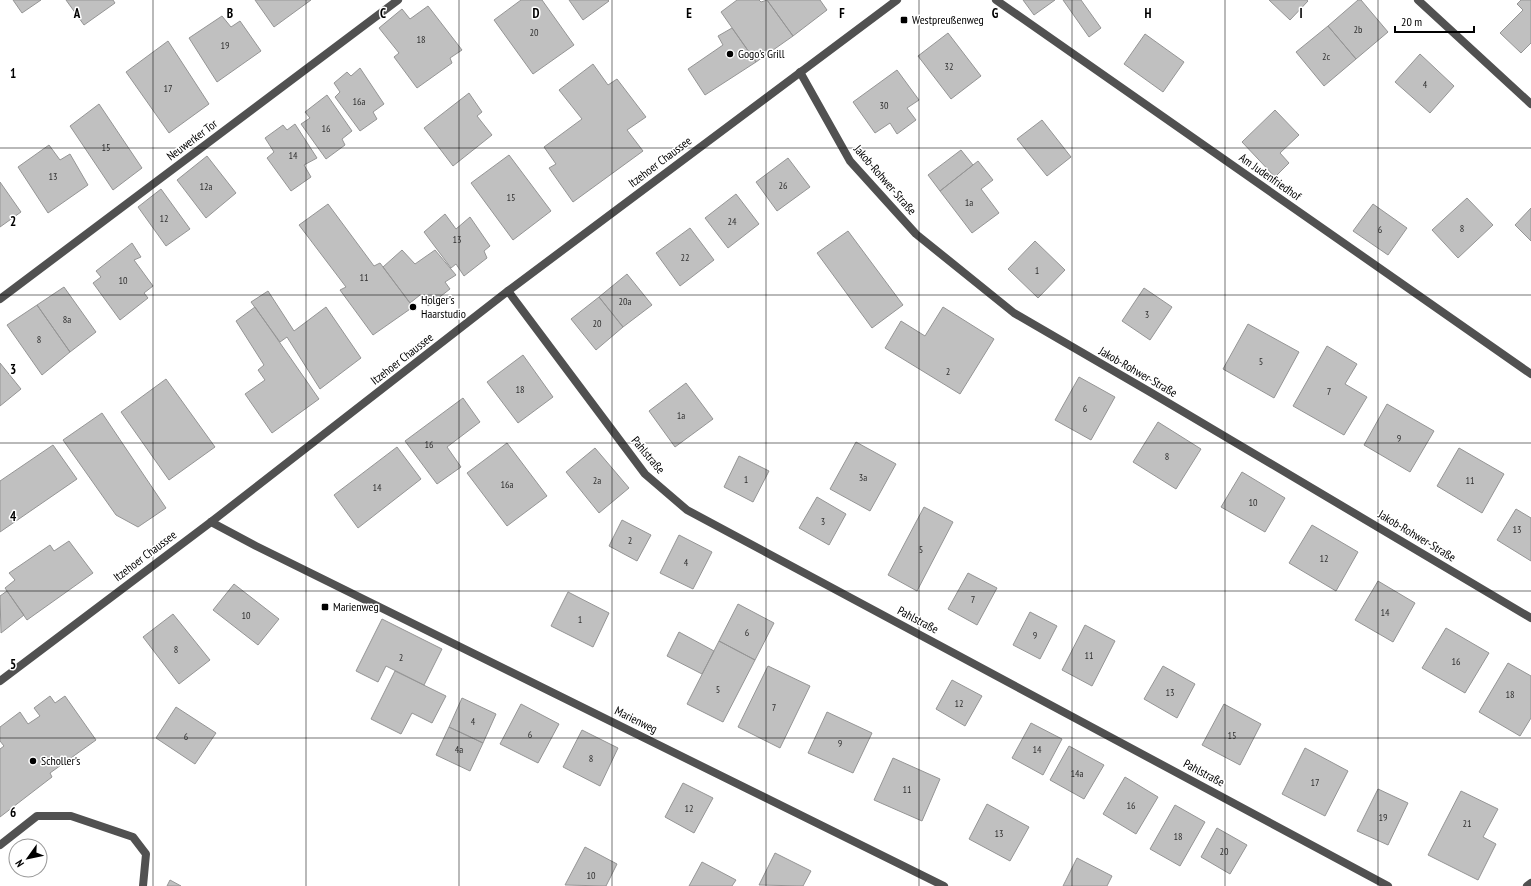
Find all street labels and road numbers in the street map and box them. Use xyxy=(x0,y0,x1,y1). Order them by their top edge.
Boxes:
street label: Neuwerker Tor xyxy=(163,115,221,163)
street label: Itzehoer Chaussee xyxy=(625,133,694,190)
street label: Jakob-Rohwer-Straße xyxy=(850,141,920,218)
street label: Am Judenfriedhof xyxy=(1236,150,1305,204)
street label: Itzehoer Chaussee xyxy=(367,330,436,388)
street label: Jakob-Rohwer-Straße xyxy=(1096,343,1180,400)
street label: Pahlstraße xyxy=(628,433,668,476)
street label: Jakob-Rohwer-Straße xyxy=(1375,506,1459,565)
street label: Itzehoer Chaussee xyxy=(110,527,179,584)
street label: Pahlstraße xyxy=(895,603,941,637)
street label: Marienweg xyxy=(612,703,660,736)
street label: Pahlstraße xyxy=(1181,756,1227,790)

